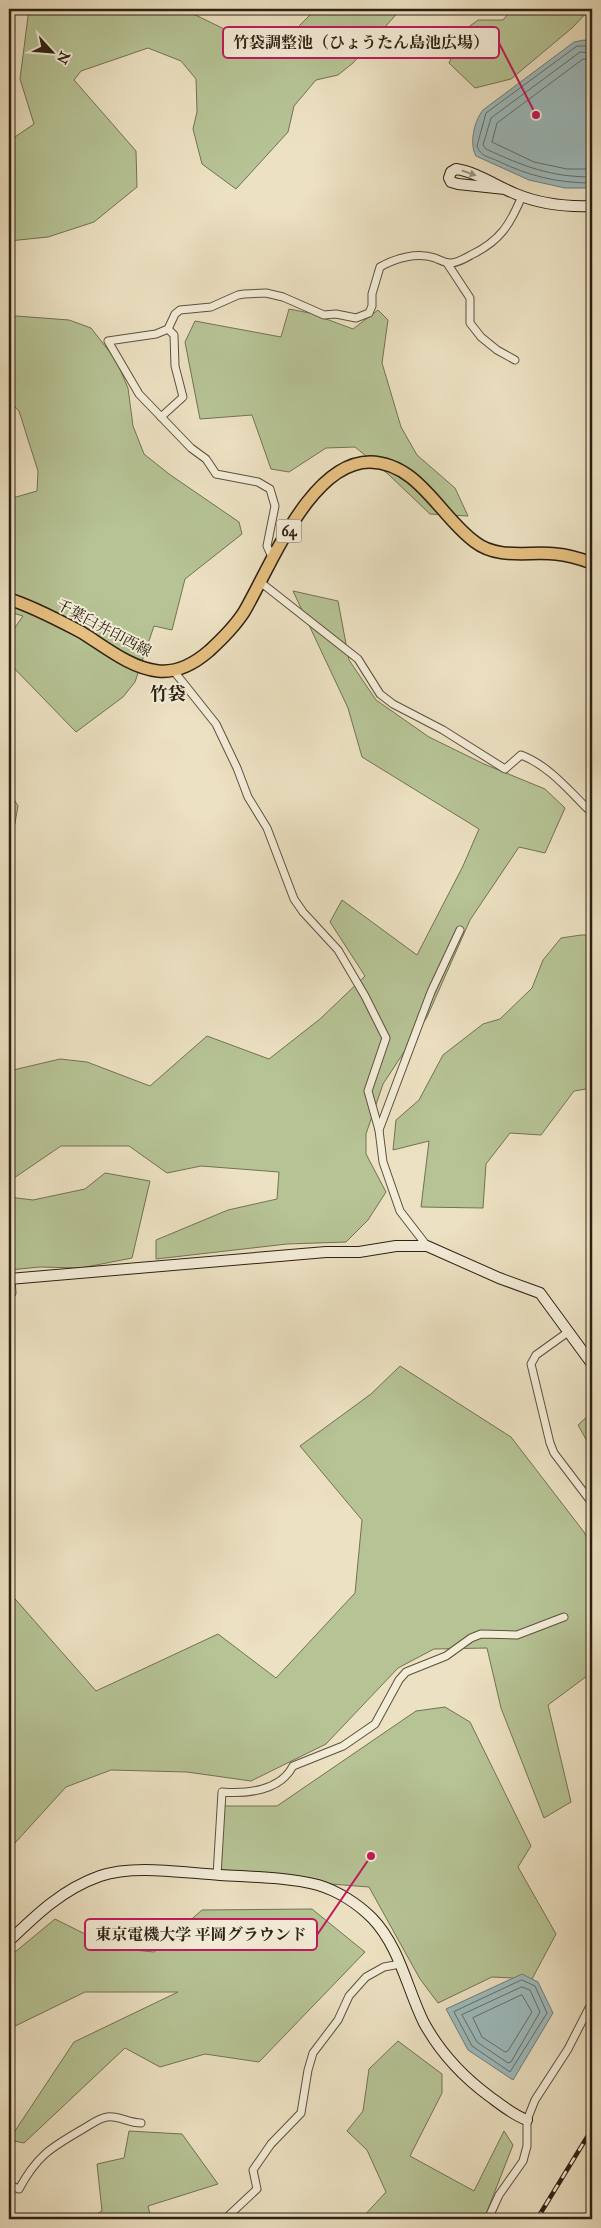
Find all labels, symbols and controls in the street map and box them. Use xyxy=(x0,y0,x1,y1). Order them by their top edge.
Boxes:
callout: 竹袋調整池（ひょうたん島池広場） xyxy=(223,27,499,58)
north arrow xyxy=(28,28,78,78)
text: 竹袋調整池（ひょうたん島池広場） xyxy=(233,33,489,52)
text: N xyxy=(53,48,73,67)
one-way arrow xyxy=(461,169,476,177)
road number: 64 xyxy=(276,520,302,542)
street label: 千葉臼井印西線 xyxy=(53,595,155,661)
district label: 竹袋 xyxy=(150,683,186,705)
callout: 東京電機大学 平岡グラウンド xyxy=(85,1919,317,1950)
text: 東京電機大学 平岡グラウンド xyxy=(95,1925,307,1944)

